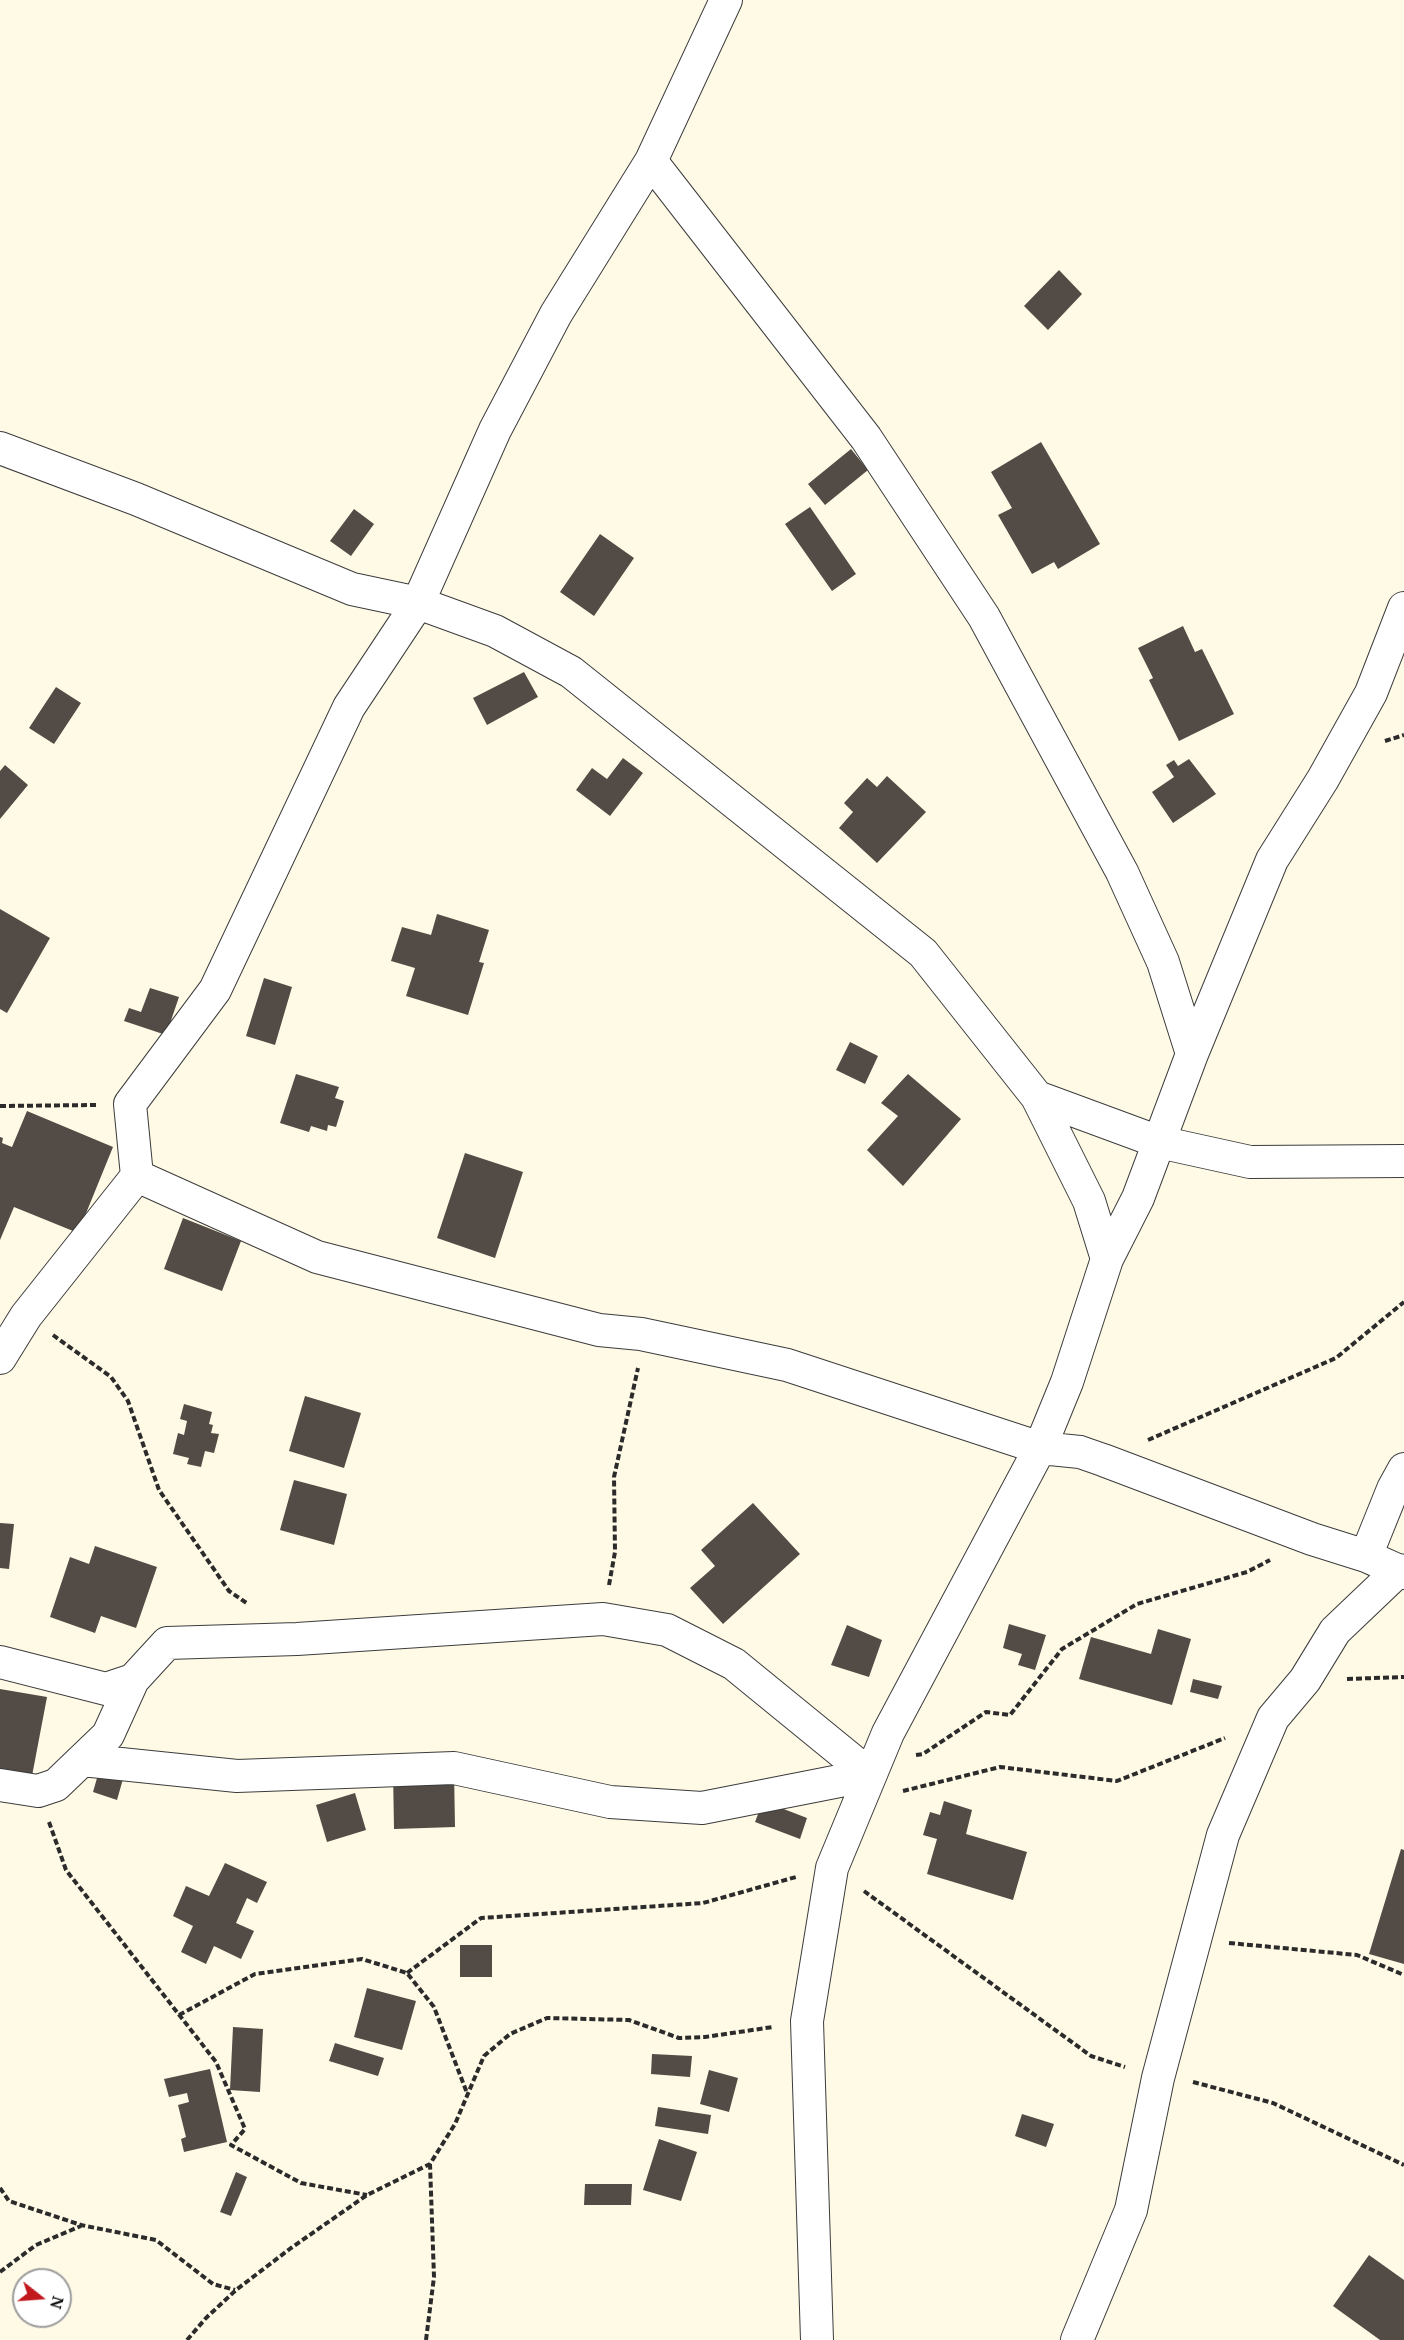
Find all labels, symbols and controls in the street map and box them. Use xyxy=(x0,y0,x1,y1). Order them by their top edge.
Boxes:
north arrow xyxy=(12,2268,72,2328)
text: N xyxy=(45,2294,70,2312)

